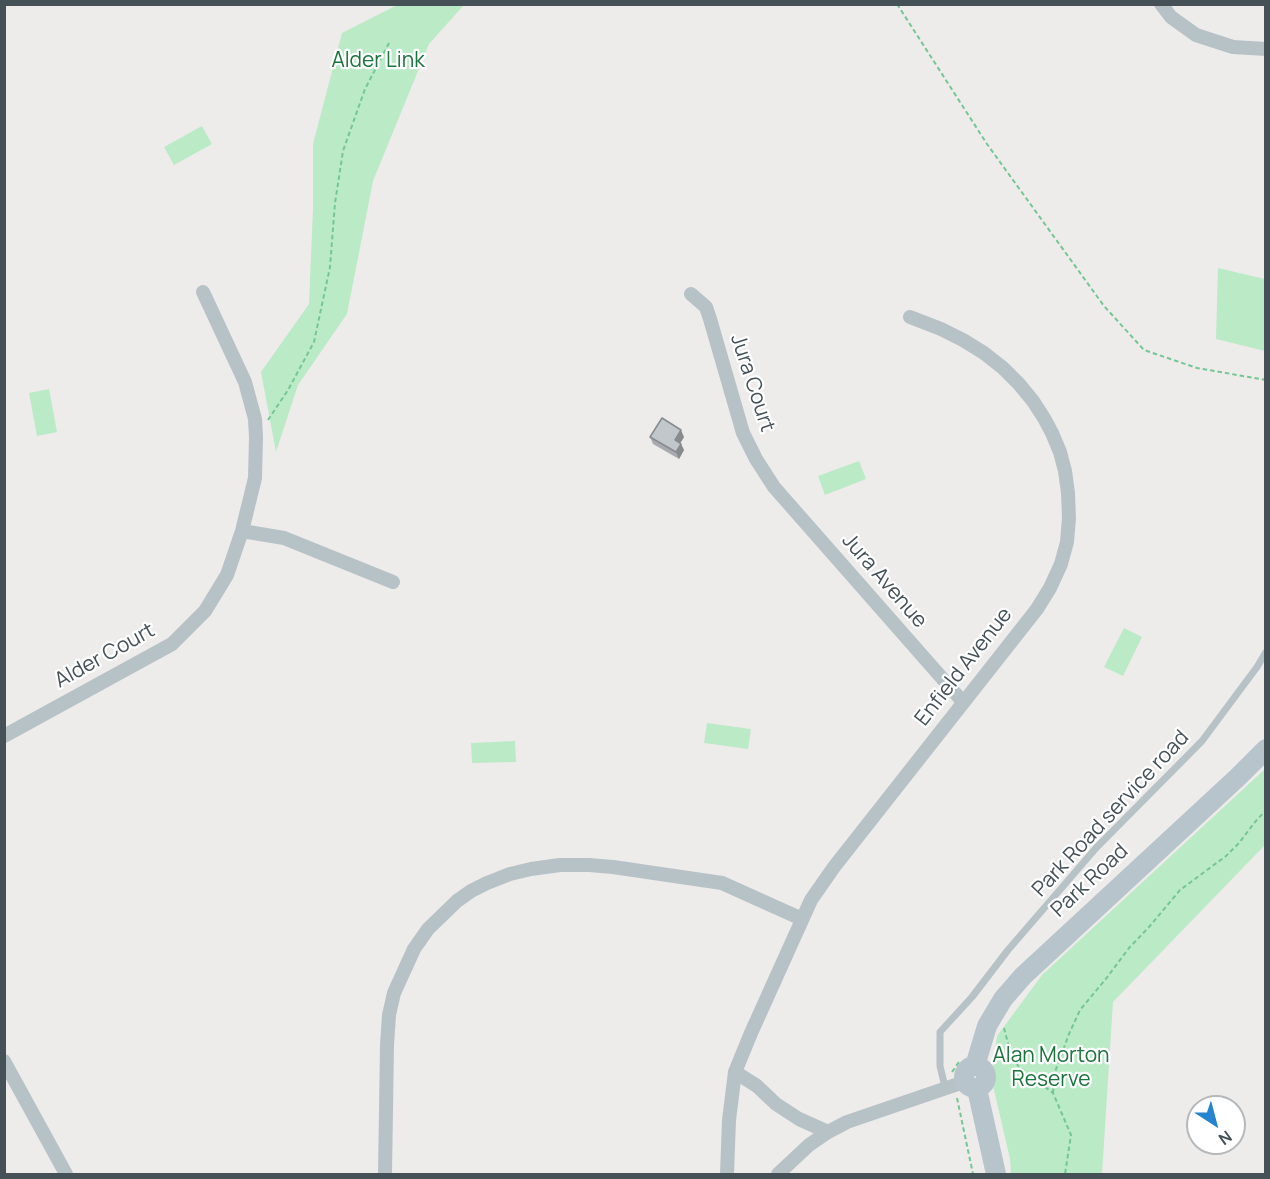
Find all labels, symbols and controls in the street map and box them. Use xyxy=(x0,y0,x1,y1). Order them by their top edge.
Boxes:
park label: Alder Link xyxy=(331,48,425,74)
street label: Jura Court xyxy=(724,331,780,435)
street label: Jura Avenue xyxy=(836,529,932,633)
street label: Enfield Avenue xyxy=(910,603,1018,731)
street label: Alder Court xyxy=(51,618,159,694)
street label: Park Road service road xyxy=(1027,726,1195,902)
street label: Park Road xyxy=(1046,839,1134,923)
park label: Alan Morton Reserve xyxy=(992,1043,1110,1093)
north arrow xyxy=(1186,1095,1246,1155)
text: N xyxy=(1214,1126,1237,1150)

